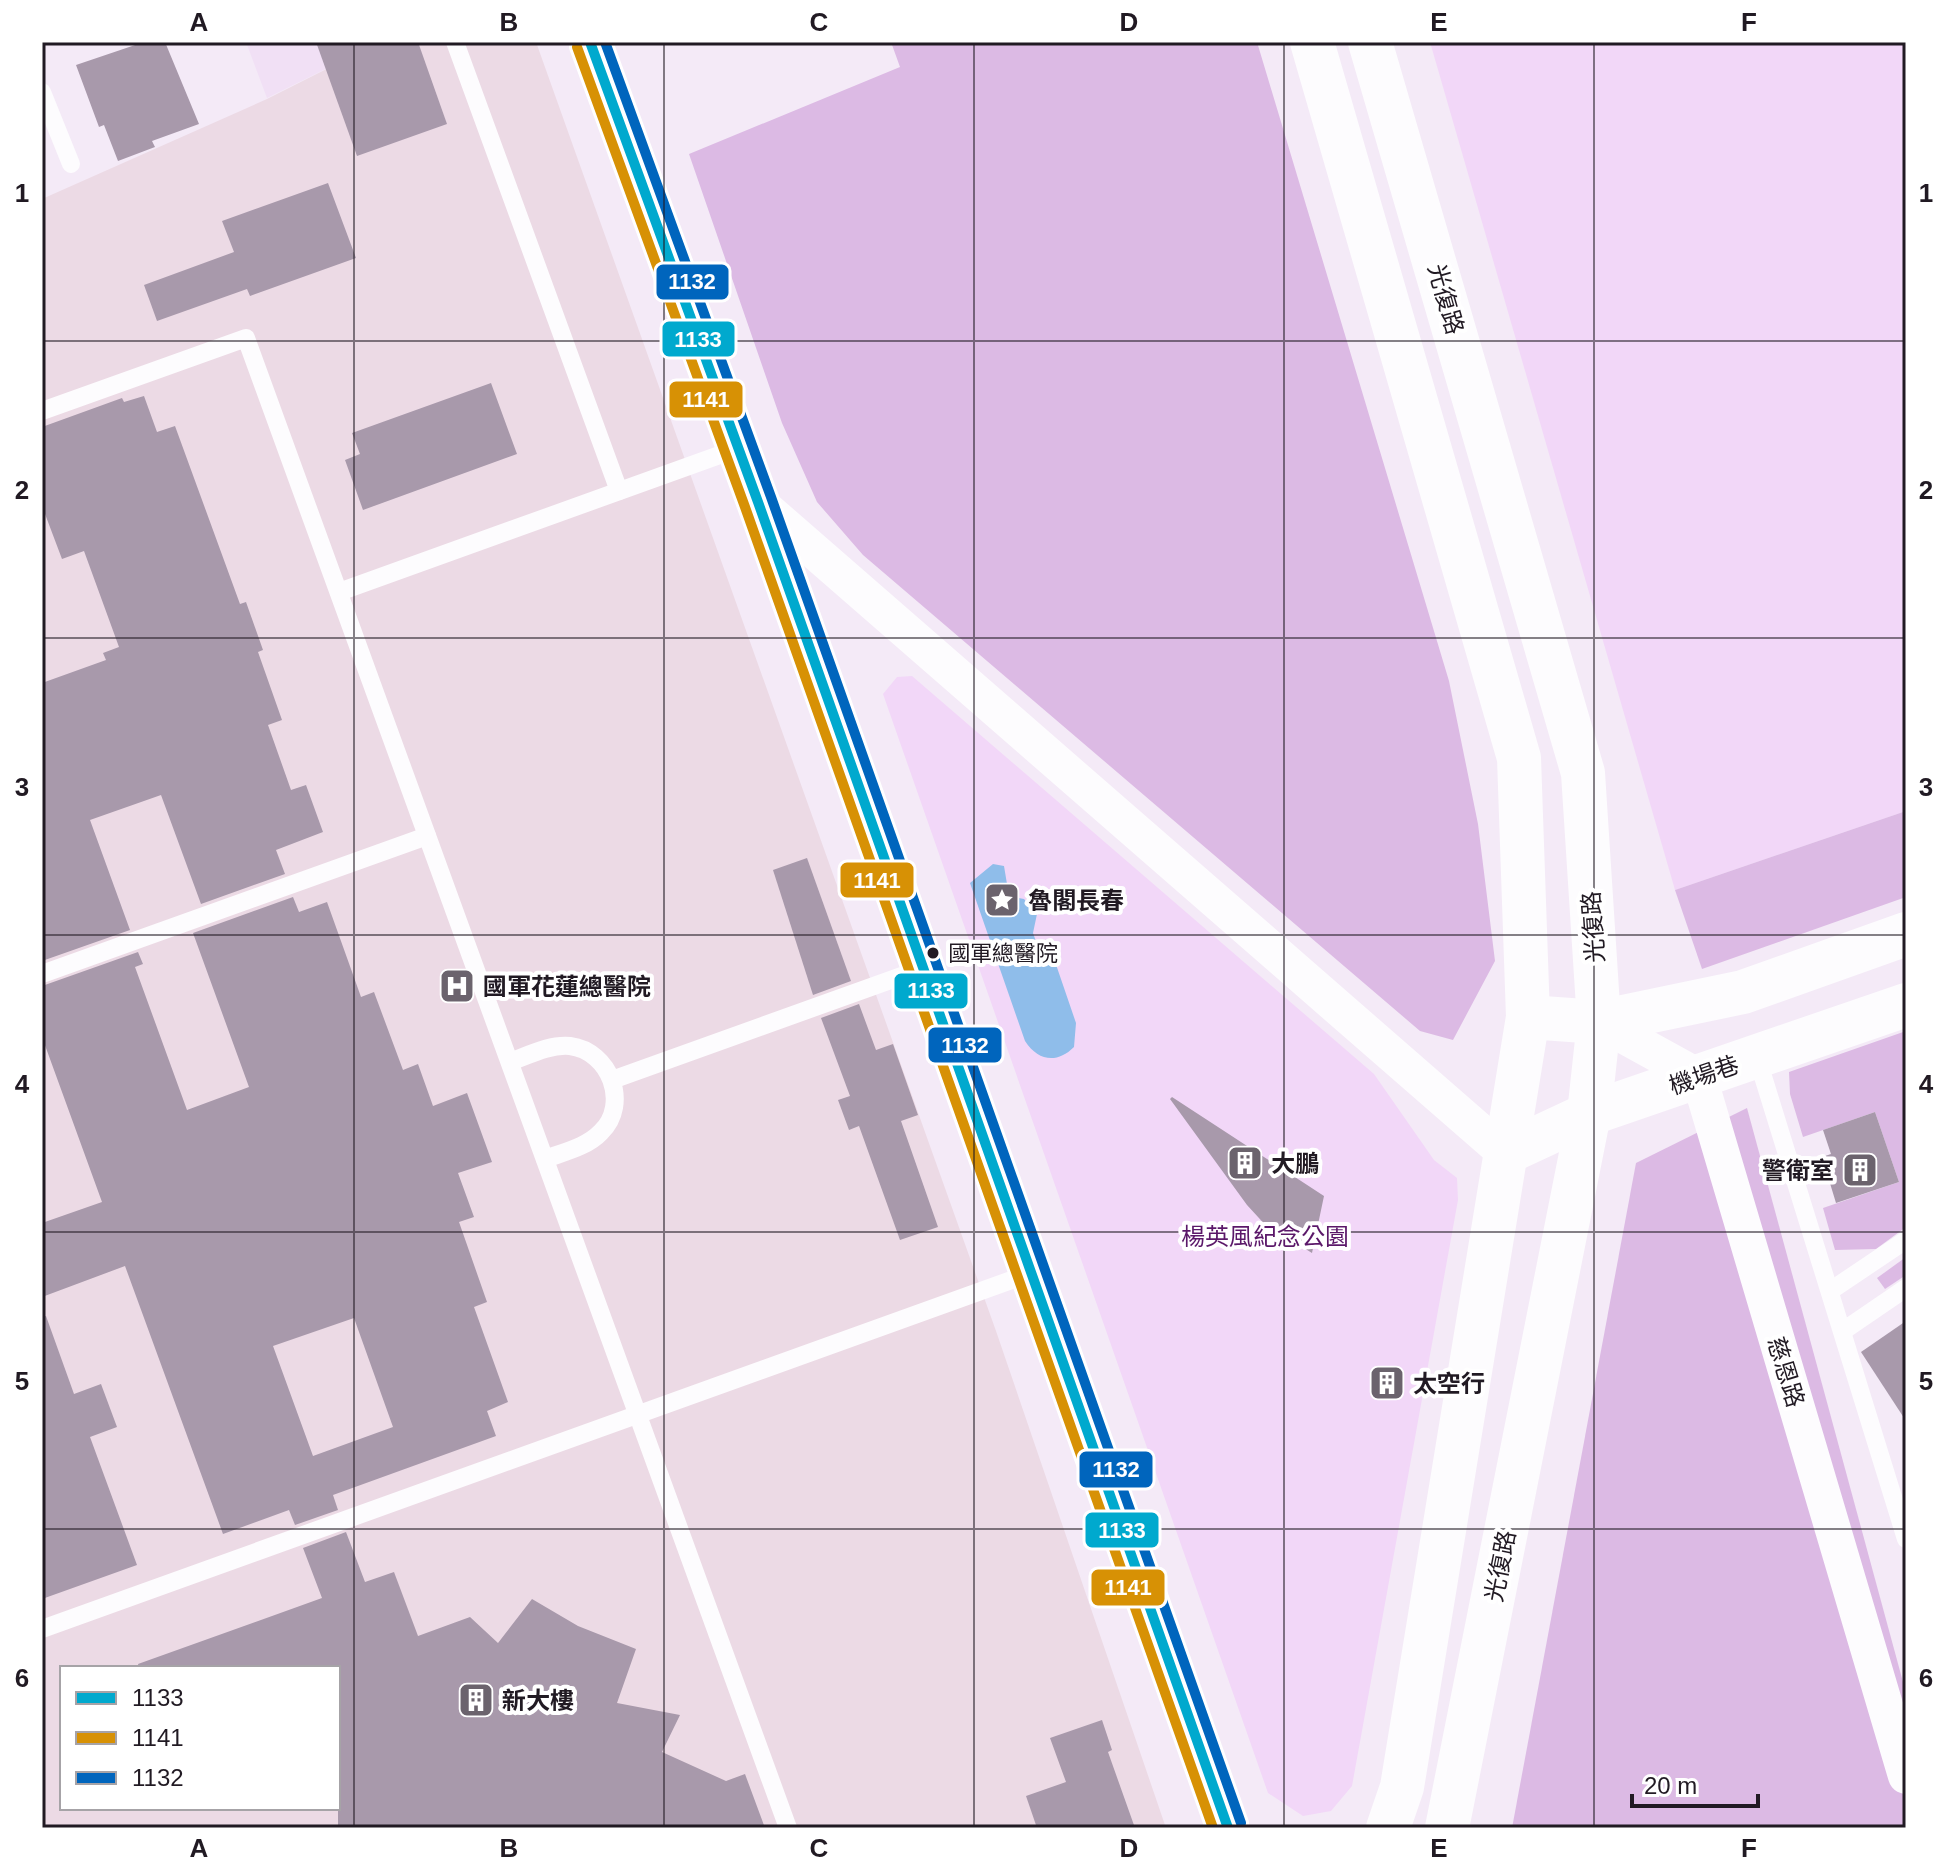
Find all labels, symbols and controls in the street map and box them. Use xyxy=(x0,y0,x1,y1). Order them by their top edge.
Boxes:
text: A xyxy=(190,7,209,37)
text: B xyxy=(500,7,518,37)
text: C xyxy=(810,7,829,37)
text: D xyxy=(1120,7,1138,37)
text: E xyxy=(1430,7,1448,37)
text: F xyxy=(1741,7,1757,37)
text: 1 xyxy=(15,178,29,208)
text: 1 xyxy=(1919,178,1933,208)
street label: 光復路 xyxy=(1423,261,1469,337)
line badge: 1132 xyxy=(655,263,730,301)
text: 1132 xyxy=(668,269,716,294)
line badge: 1133 xyxy=(661,320,736,358)
text: 1133 xyxy=(674,327,722,352)
line badge: 1141 xyxy=(668,380,744,419)
text: 1141 xyxy=(682,387,730,412)
text: 2 xyxy=(15,475,29,505)
text: 2 xyxy=(1919,475,1933,505)
text: 3 xyxy=(15,772,29,802)
text: 3 xyxy=(1919,772,1933,802)
line badge: 1141 xyxy=(839,861,915,899)
text: 1141 xyxy=(853,868,901,893)
place icon: 魯閣長春 xyxy=(983,881,1021,919)
place label: 魯閣長春 xyxy=(1028,887,1124,914)
street label: 光復路 xyxy=(1577,890,1609,964)
place label: 國軍總醫院 xyxy=(948,941,1058,966)
marker: 國軍總醫院 xyxy=(925,945,941,961)
hospital icon: 國軍花蓮總醫院 xyxy=(438,967,476,1005)
line badge: 1133 xyxy=(893,972,969,1010)
place label: 國軍花蓮總醫院 xyxy=(483,973,651,1000)
text: 1133 xyxy=(907,978,955,1003)
line badge: 1132 xyxy=(927,1026,1003,1064)
text: 1132 xyxy=(941,1033,989,1058)
street label: 機場巷 xyxy=(1666,1051,1742,1099)
text: 4 xyxy=(15,1069,30,1099)
text: 4 xyxy=(1919,1069,1934,1099)
building icon: 大鵬 xyxy=(1226,1144,1264,1182)
place label: 大鵬 xyxy=(1271,1150,1319,1177)
building icon: 警衛室 xyxy=(1841,1151,1879,1189)
place label: 警衛室 xyxy=(1762,1157,1834,1184)
park label: 楊英風紀念公園 xyxy=(1181,1223,1349,1250)
street label: 慈恩路 xyxy=(1763,1334,1809,1410)
building icon: 太空行 xyxy=(1368,1364,1406,1402)
text: 5 xyxy=(15,1366,29,1396)
text: 5 xyxy=(1919,1366,1933,1396)
place label: 太空行 xyxy=(1413,1370,1485,1397)
line badge: 1132 xyxy=(1078,1450,1154,1489)
text: 1132 xyxy=(1092,1457,1140,1482)
line badge: 1133 xyxy=(1084,1511,1160,1549)
text: 1133 xyxy=(1098,1518,1146,1543)
street label: 光復路 xyxy=(1480,1528,1520,1604)
line badge: 1141 xyxy=(1090,1568,1166,1607)
text: 1141 xyxy=(1104,1575,1152,1600)
text: 6 xyxy=(15,1663,29,1693)
text: 6 xyxy=(1919,1663,1933,1693)
legend xyxy=(60,1666,340,1810)
building icon: 新大樓 xyxy=(457,1681,495,1719)
text: 1133 xyxy=(132,1684,184,1711)
place label: 新大樓 xyxy=(502,1687,574,1714)
text: 1141 xyxy=(132,1724,184,1751)
scale bar xyxy=(1632,1758,1758,1808)
text: 1132 xyxy=(132,1764,184,1791)
text: 20 m xyxy=(1644,1772,1697,1799)
text: A xyxy=(190,1833,209,1863)
text: B xyxy=(500,1833,518,1863)
text: C xyxy=(810,1833,829,1863)
text: D xyxy=(1120,1833,1138,1863)
text: E xyxy=(1430,1833,1448,1863)
text: F xyxy=(1741,1833,1757,1863)

